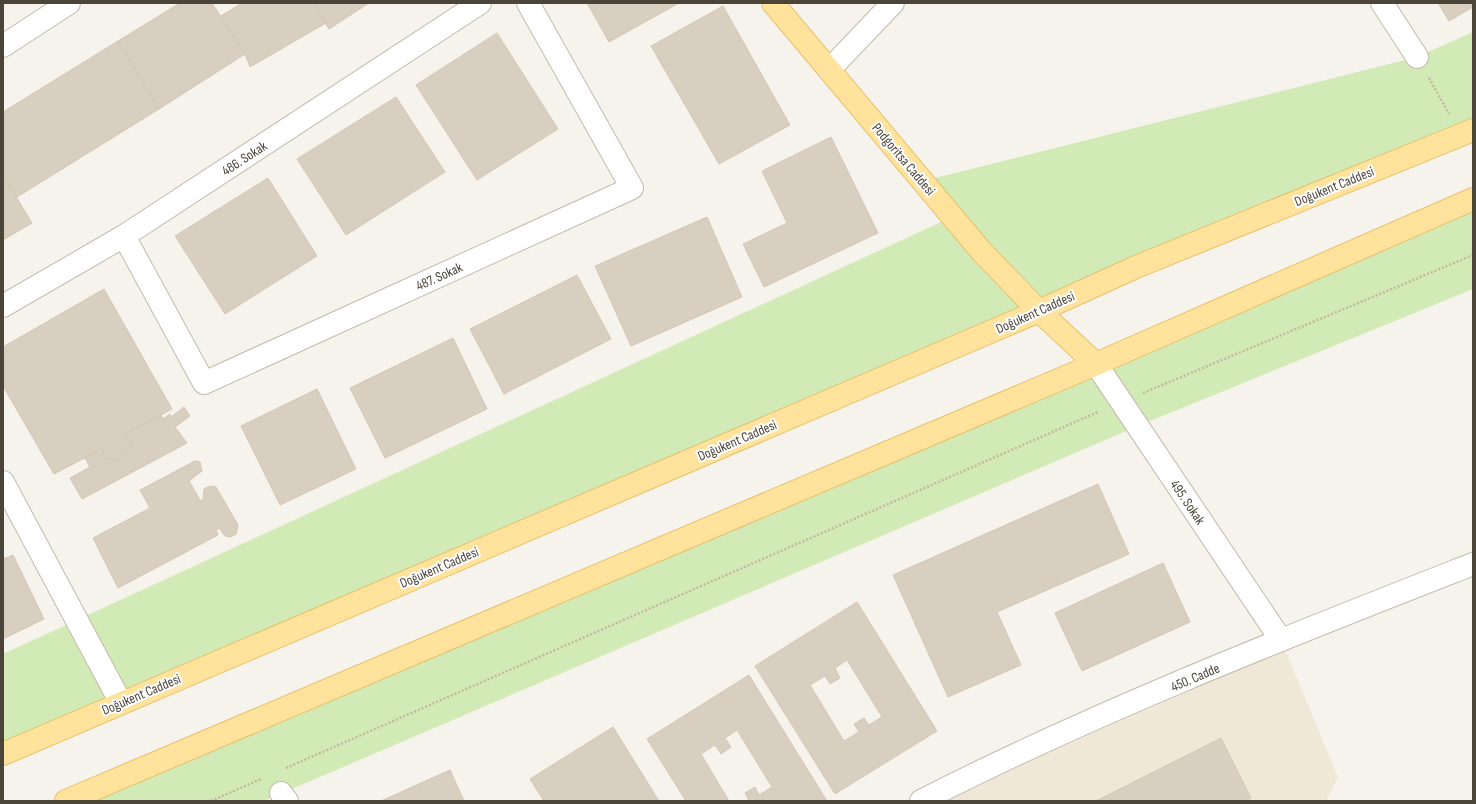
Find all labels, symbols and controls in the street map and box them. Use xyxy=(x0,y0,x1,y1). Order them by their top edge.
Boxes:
street label: Podgoritsa Caddesi xyxy=(868,120,939,199)
street label: 486. Sokak xyxy=(218,137,271,179)
street label: Doğukent Caddesi xyxy=(1292,163,1376,210)
street label: 487. Sokak xyxy=(413,258,466,294)
street label: Doğukent Caddesi xyxy=(993,288,1077,337)
street label: Doğukent Caddesi xyxy=(695,416,779,465)
street label: 495. Sokak xyxy=(1166,477,1209,528)
street label: Doğukent Caddesi xyxy=(397,543,481,592)
street label: 450. Cadde xyxy=(1168,660,1222,695)
street label: Doğukent Caddesi xyxy=(99,670,183,719)

